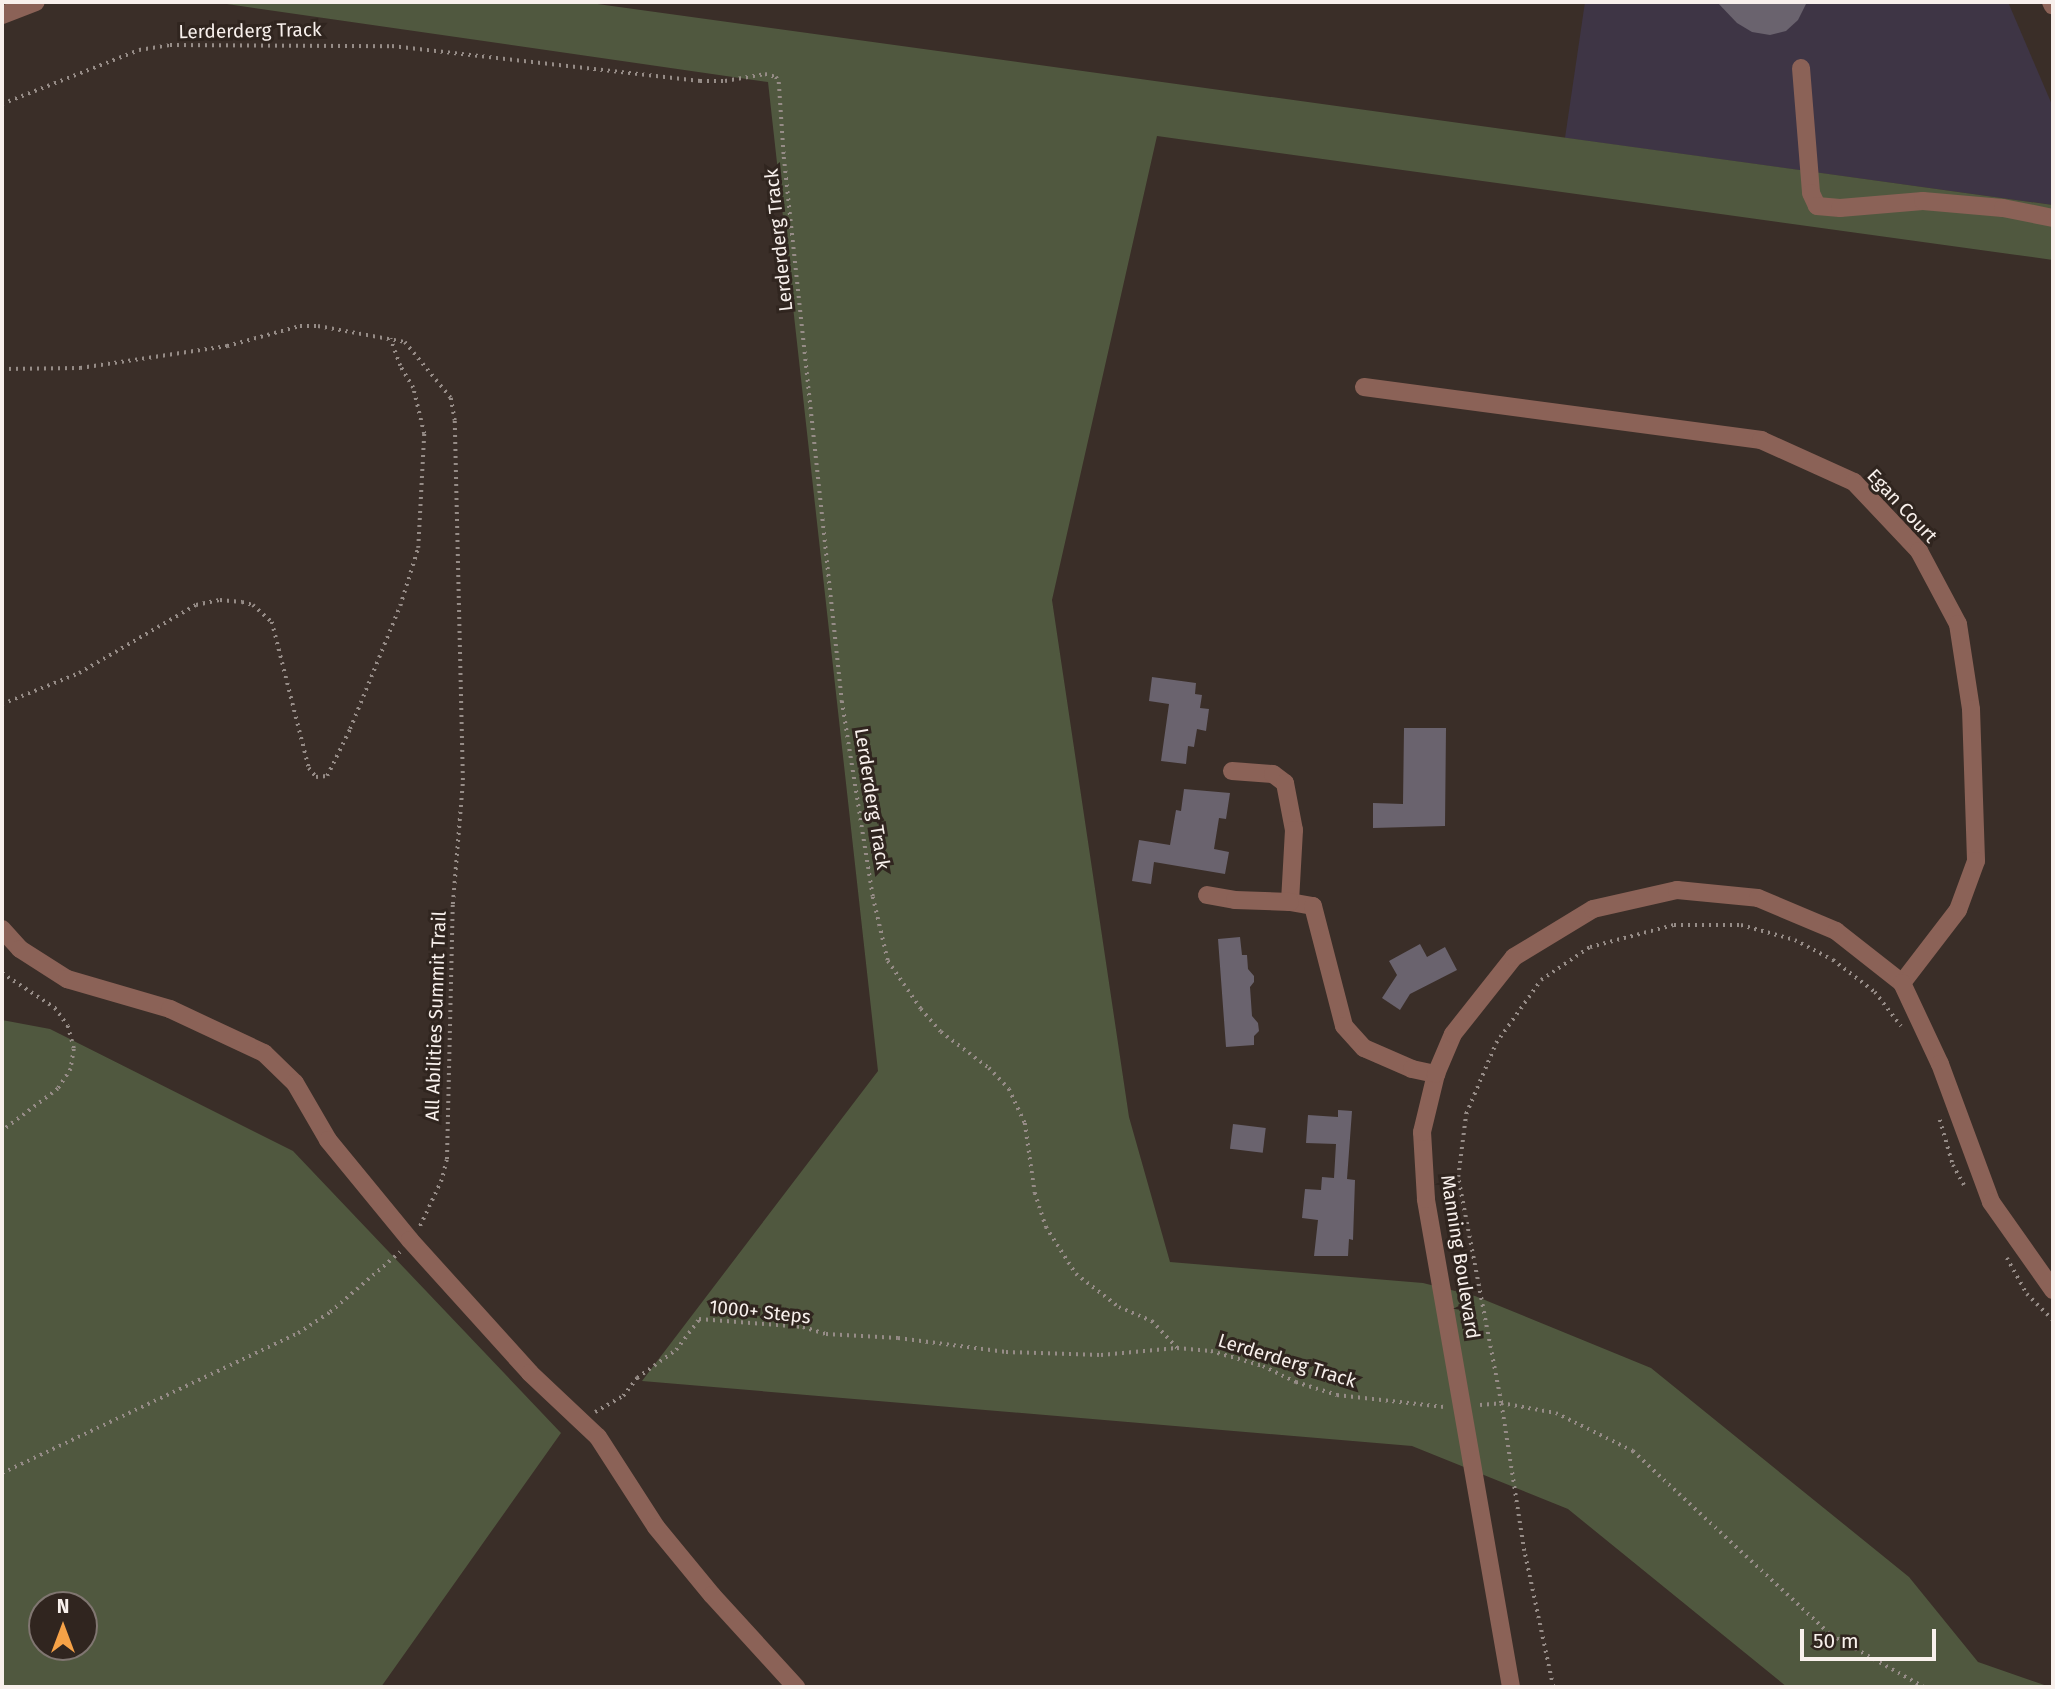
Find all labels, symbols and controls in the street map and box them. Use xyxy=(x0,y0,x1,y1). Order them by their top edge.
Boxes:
street label: Lerderderg Track xyxy=(178,18,322,44)
street label: Lerderderg Track xyxy=(760,168,798,312)
street label: Egan Court xyxy=(1862,464,1942,548)
street label: Lerderderg Track xyxy=(850,726,894,872)
street label: All Abilities Summit Trail xyxy=(421,910,451,1122)
street label: Manning Boulevard xyxy=(1436,1173,1484,1341)
street label: 1000+ Steps xyxy=(708,1295,812,1329)
street label: Lerderderg Track xyxy=(1215,1329,1359,1393)
north arrow xyxy=(28,1591,98,1661)
text: N xyxy=(57,1595,69,1618)
scale bar xyxy=(1803,1616,1940,1660)
text: 50 m xyxy=(1813,1628,1859,1654)

